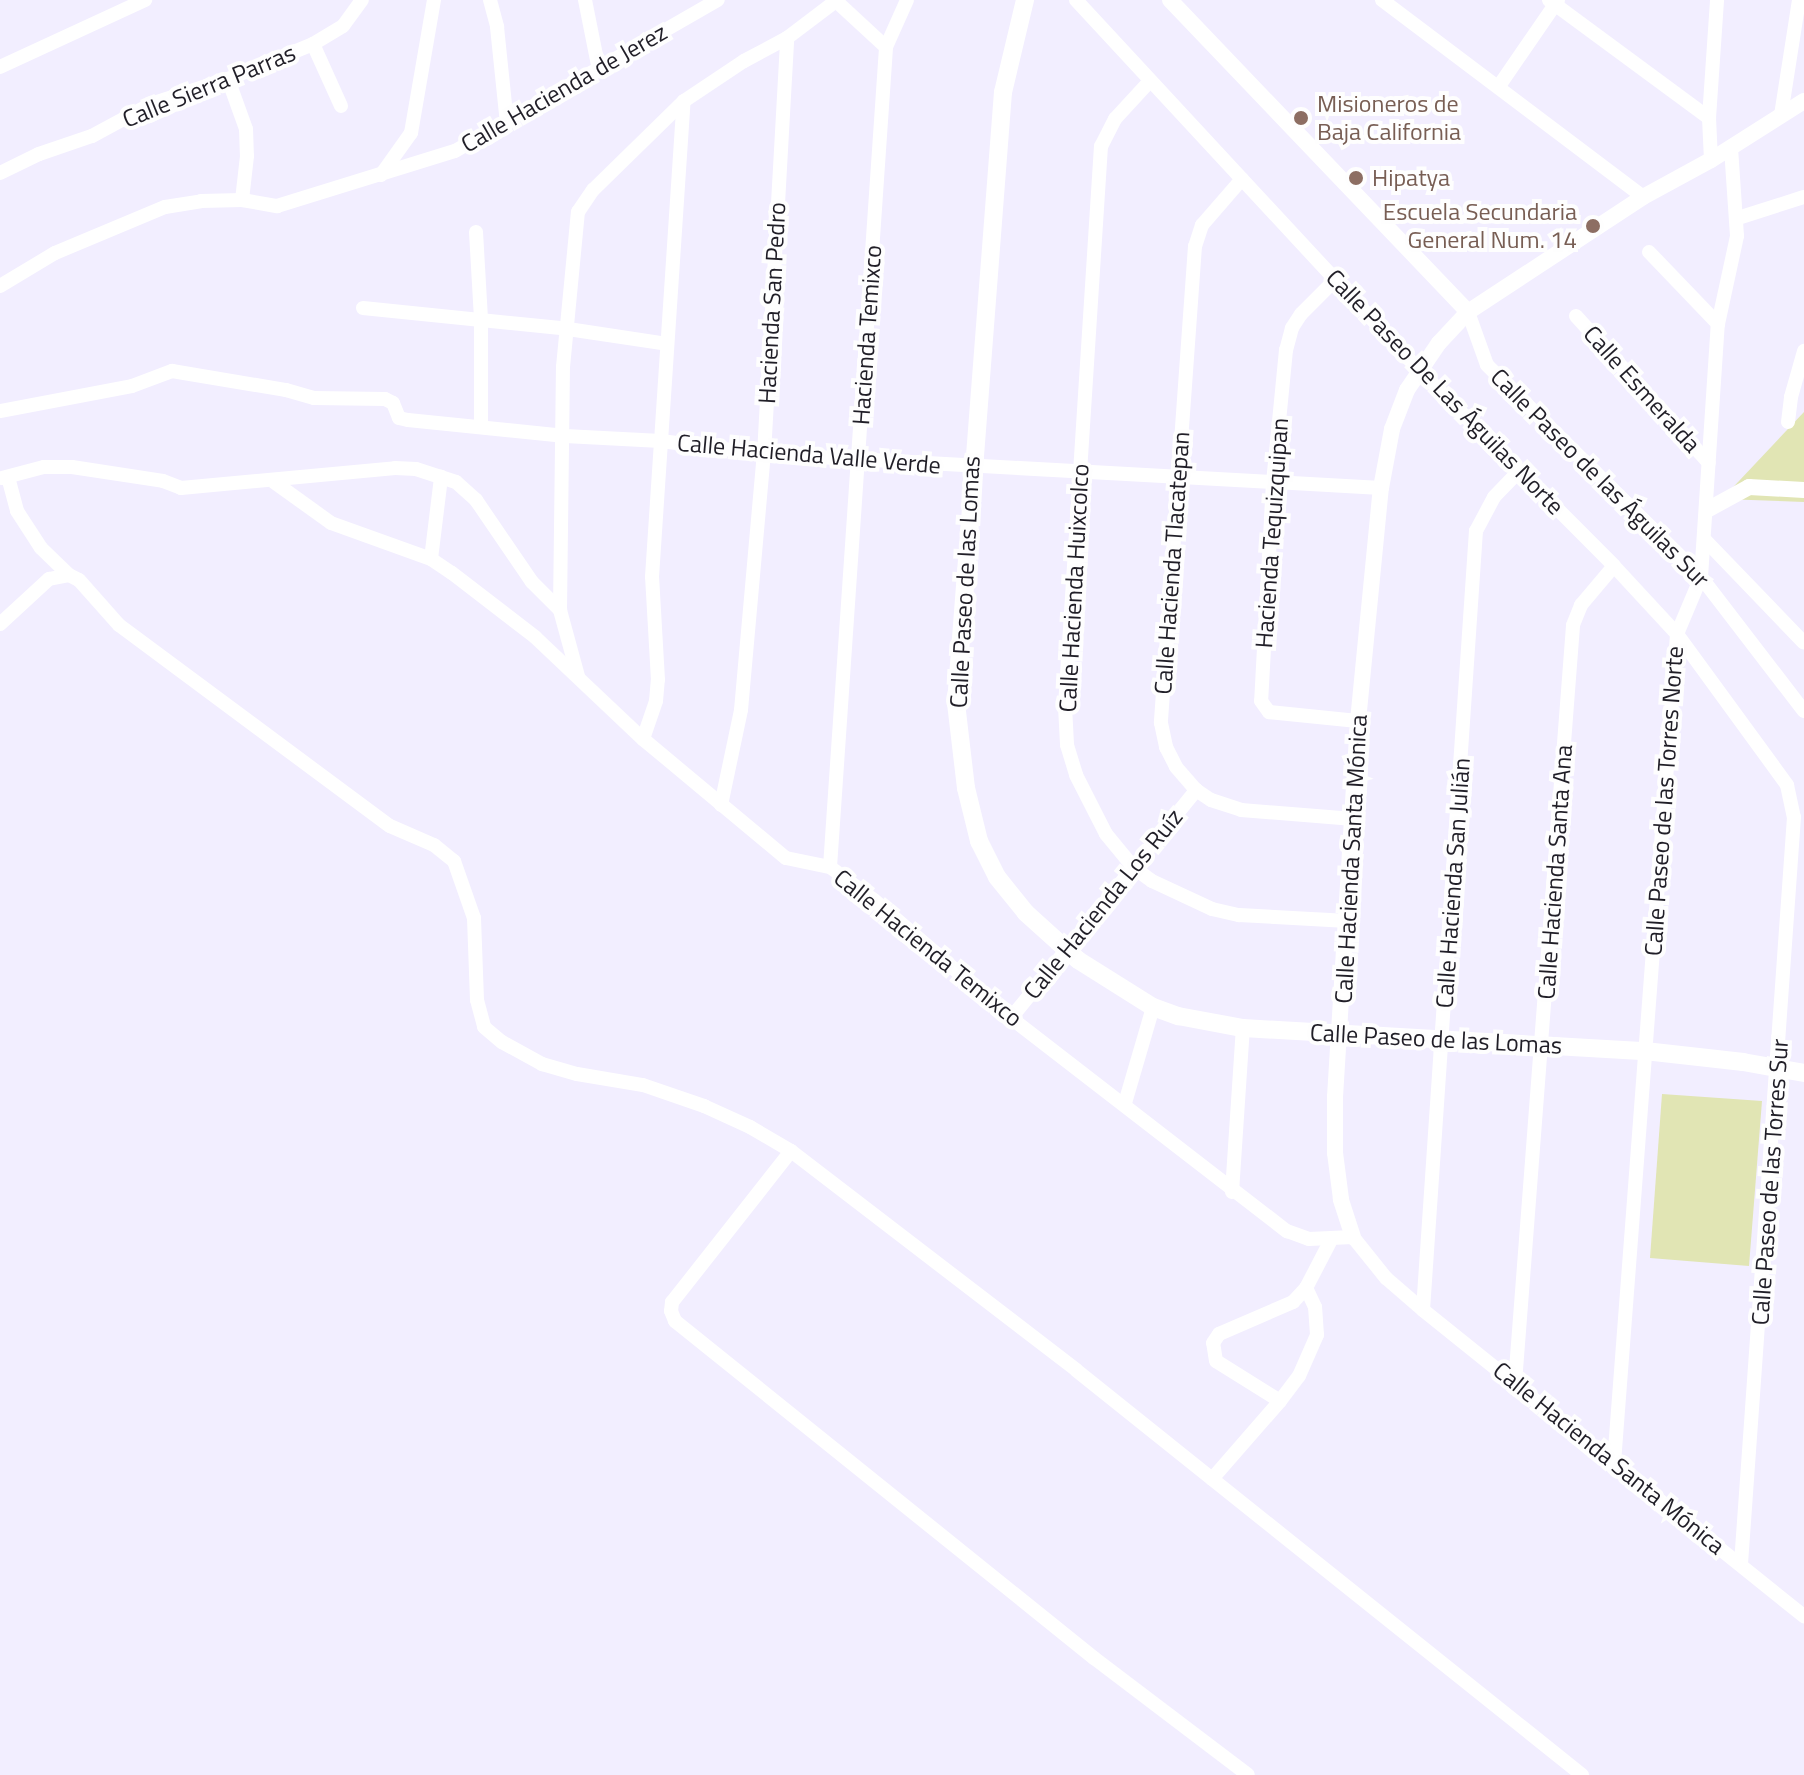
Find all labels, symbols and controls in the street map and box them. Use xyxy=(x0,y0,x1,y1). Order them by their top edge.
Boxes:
street label: Calle Hacienda de Jerez xyxy=(456,17,672,159)
street label: Calle Sierra Parras xyxy=(118,38,300,134)
place label: Misioneros de Baja California xyxy=(1317,90,1461,146)
marker: Misioneros de Baja California xyxy=(1292,109,1310,127)
place label: Hipatya xyxy=(1372,164,1450,192)
marker: Hipatya xyxy=(1347,169,1365,187)
place label: Escuela Secundaria General Num. 14 xyxy=(1383,198,1577,254)
street label: Hacienda San Pedro xyxy=(752,201,792,405)
marker: Escuela Secundaria General Num. 14 xyxy=(1584,217,1602,235)
street label: Hacienda Temixco xyxy=(846,244,888,426)
street label: Calle Paseo De Las Águilas Norte xyxy=(1320,263,1570,521)
street label: Calle Esmeralda xyxy=(1578,320,1706,458)
street label: Calle Paseo de las Águilas Sur xyxy=(1485,363,1715,593)
street label: Hacienda Tequizquipan xyxy=(1250,417,1294,649)
street label: Calle Hacienda Valle Verde xyxy=(676,428,942,480)
street label: Calle Hacienda Tlacatepan xyxy=(1148,431,1196,695)
street label: Calle Paseo de las Lomas xyxy=(944,455,986,709)
street label: Calle Hacienda Huixcolco xyxy=(1053,463,1095,713)
street label: Calle Paseo de las Torres Norte xyxy=(1639,645,1689,957)
street label: Calle Hacienda Santa Mónica xyxy=(1329,714,1373,1004)
street label: Calle Hacienda Santa Ana xyxy=(1532,744,1578,1000)
street label: Calle Hacienda San Julián xyxy=(1430,757,1476,1009)
street label: Calle Hacienda Los Ruíz xyxy=(1017,803,1189,1005)
street label: Calle Hacienda Temixco xyxy=(828,863,1028,1033)
street label: Calle Paseo de las Lomas xyxy=(1309,1018,1563,1060)
street label: Calle Paseo de las Torres Sur xyxy=(1746,1038,1794,1326)
street label: Calle Hacienda Santa Mónica xyxy=(1487,1356,1731,1560)

